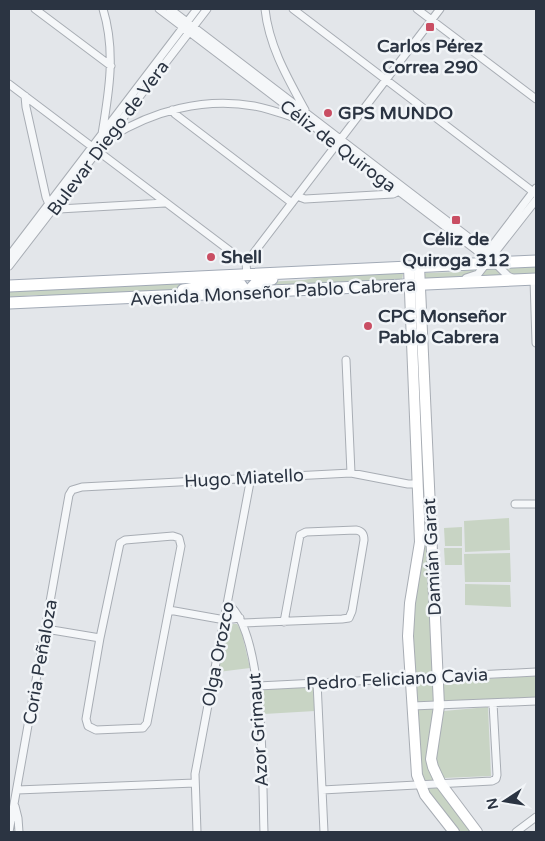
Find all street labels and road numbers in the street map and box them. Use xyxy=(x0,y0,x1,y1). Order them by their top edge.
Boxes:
street label: Bulevar Diego de Vera xyxy=(42,56,174,220)
street label: Céliz de Quiroga xyxy=(275,95,401,197)
street label: Avenida Monseñor Pablo Cabrera xyxy=(129,274,417,310)
street label: Hugo Miatello xyxy=(184,464,304,492)
street label: Damián Garat xyxy=(418,498,446,616)
street label: Coria Peñaloza xyxy=(18,598,62,726)
street label: Olga Orozco xyxy=(197,600,239,708)
street label: Pedro Feliciano Cavia xyxy=(305,663,489,695)
street label: Azor Grimaut xyxy=(243,672,273,788)

